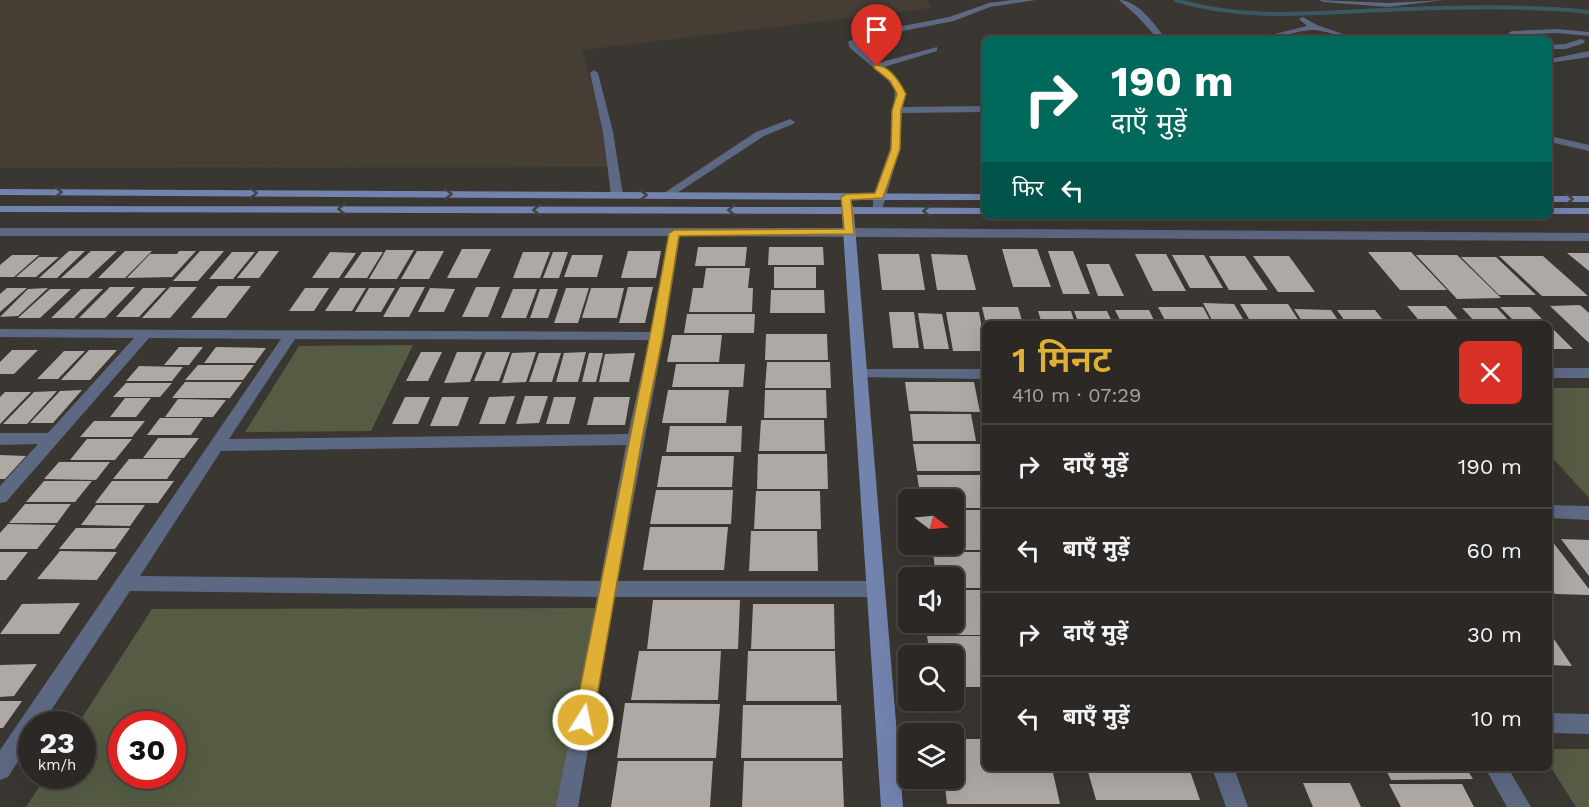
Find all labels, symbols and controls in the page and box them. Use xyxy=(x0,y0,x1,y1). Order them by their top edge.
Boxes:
pin xyxy=(851,4,902,66)
icon: arrive xyxy=(860,13,893,46)
text: 190 m xyxy=(1111,57,1234,106)
icon: right xyxy=(1012,60,1090,138)
text: दाएँ मुड़ें xyxy=(1111,107,1187,139)
icon: left xyxy=(1056,174,1089,207)
text: फिर xyxy=(1012,176,1044,201)
one-way arrow xyxy=(54,186,63,198)
one-way arrow xyxy=(249,187,258,199)
one-way arrow xyxy=(444,188,453,200)
one-way arrow xyxy=(639,189,648,201)
one-way arrow xyxy=(1565,193,1574,205)
one-way arrow xyxy=(338,203,347,215)
one-way arrow xyxy=(533,204,542,216)
one-way arrow xyxy=(728,204,737,217)
one-way arrow xyxy=(923,205,932,217)
text: 1 मिनट xyxy=(1012,339,1111,381)
button: close xyxy=(1459,341,1522,404)
text: 410 m · 07:29 xyxy=(1012,383,1141,407)
icon: right xyxy=(1012,450,1045,483)
text: दाएँ मुड़ें xyxy=(1063,452,1128,477)
text: 190 m xyxy=(1458,454,1522,479)
north arrow xyxy=(898,489,964,555)
map controls xyxy=(898,489,964,789)
icon: left xyxy=(1012,534,1045,567)
text: बाएँ मुड़ें xyxy=(1063,536,1130,561)
text: 60 m xyxy=(1466,538,1522,563)
button: sound xyxy=(898,567,964,633)
icon: right xyxy=(1012,618,1045,651)
text: दाएँ मुड़ें xyxy=(1063,620,1128,645)
text: 30 m xyxy=(1467,622,1522,647)
button: search xyxy=(898,645,964,711)
position arrow xyxy=(551,688,615,752)
icon: left xyxy=(1012,702,1045,735)
text: बाएँ मुड़ें xyxy=(1063,704,1130,729)
text: 10 m xyxy=(1471,706,1522,731)
speed limit sign: 30 xyxy=(108,711,186,789)
button: layers xyxy=(898,723,964,789)
text: 23 xyxy=(39,725,75,760)
text: km/h xyxy=(38,756,76,774)

